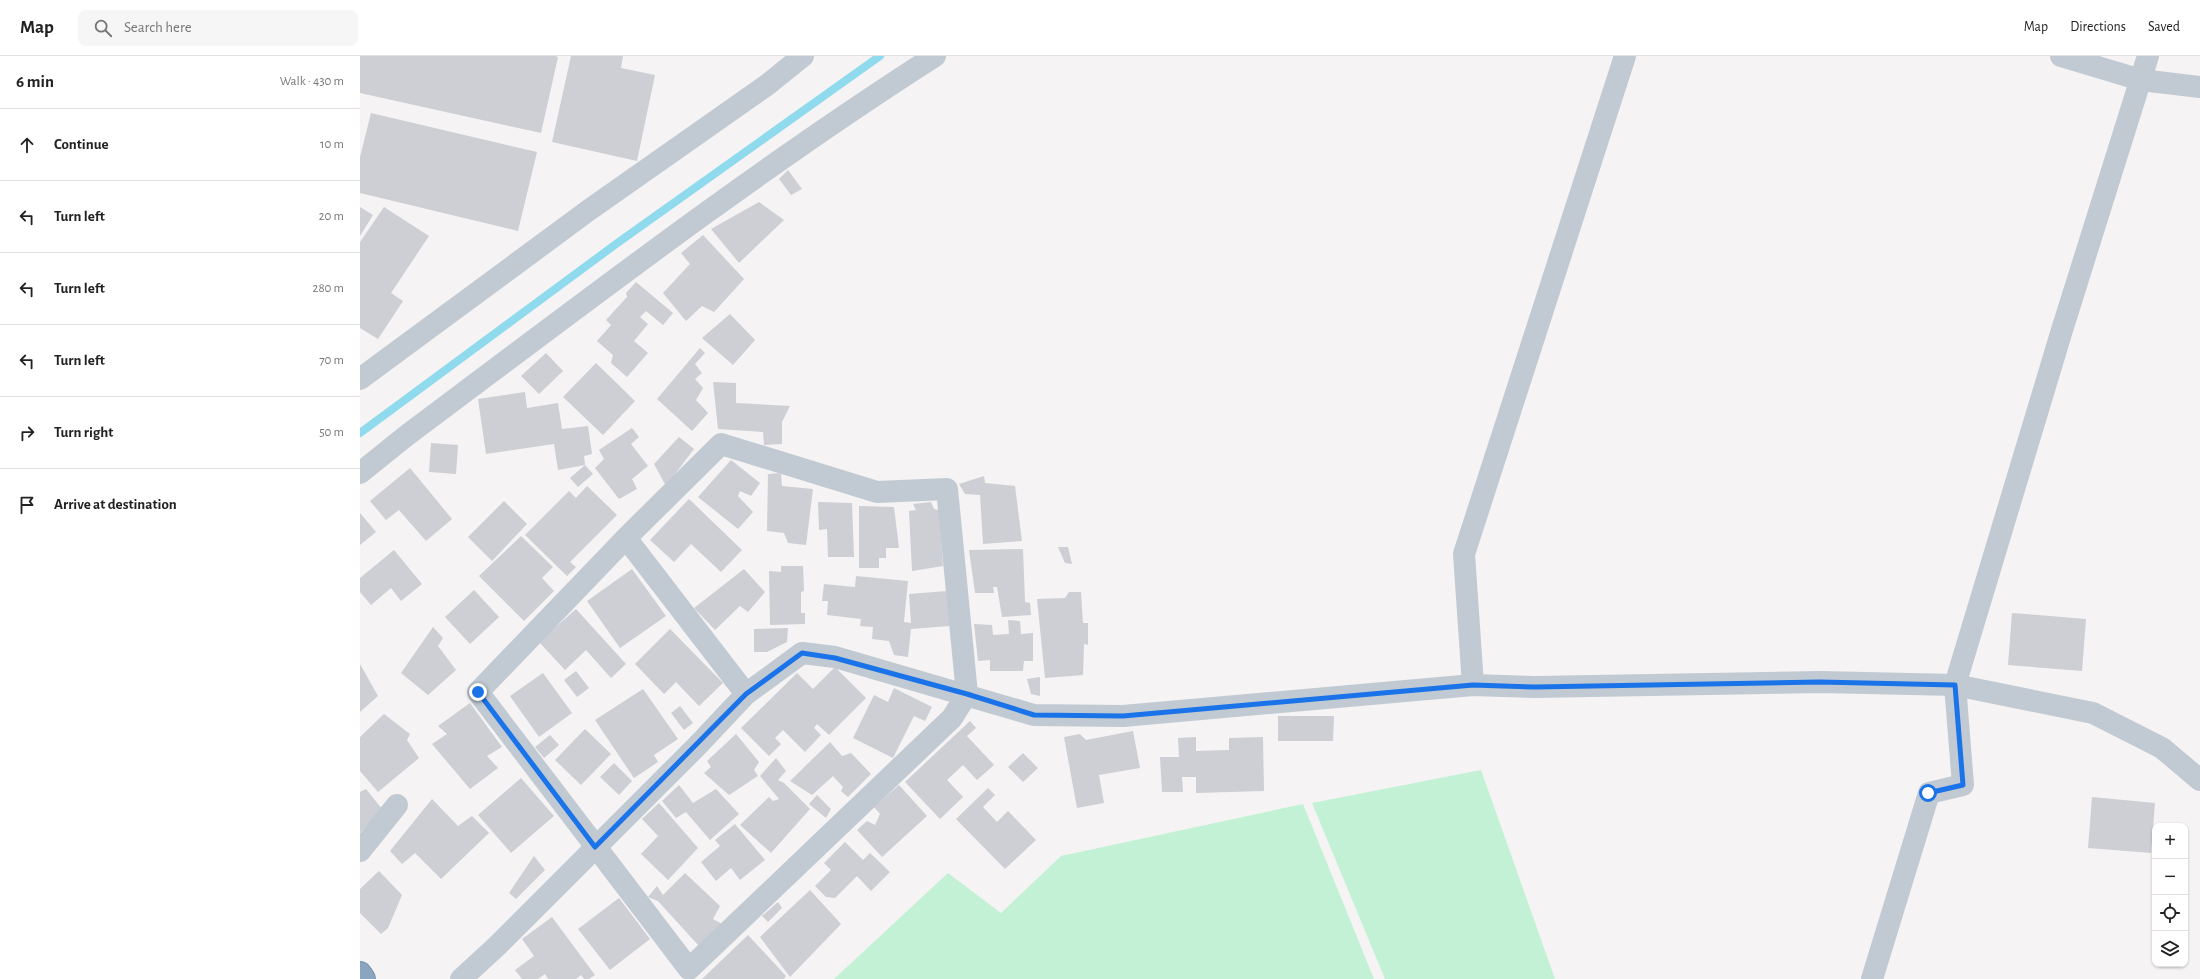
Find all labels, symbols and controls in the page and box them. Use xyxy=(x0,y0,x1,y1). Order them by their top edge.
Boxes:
search box xyxy=(78,10,358,46)
icon: search xyxy=(92,17,114,39)
text: Map xyxy=(20,18,54,37)
text: Search here xyxy=(124,20,192,35)
text: Map xyxy=(2024,20,2048,34)
text: Directions xyxy=(2070,20,2126,34)
text: Saved xyxy=(2148,20,2180,34)
text: 6 min xyxy=(16,73,54,90)
text: Walk · 430 m xyxy=(280,75,344,88)
icon: ahead xyxy=(16,134,38,156)
text: Continue xyxy=(54,137,109,152)
text: 10 m xyxy=(320,138,344,151)
icon: left xyxy=(16,206,38,228)
text: Turn left xyxy=(54,209,105,224)
text: 20 m xyxy=(319,210,344,223)
icon: left xyxy=(16,278,38,300)
text: Turn left xyxy=(54,281,105,296)
text: 280 m xyxy=(313,282,344,295)
icon: left xyxy=(16,350,38,372)
text: Turn left xyxy=(54,353,105,368)
text: 70 m xyxy=(319,354,344,367)
icon: right xyxy=(16,422,38,444)
text: Turn right xyxy=(54,425,113,440)
text: 50 m xyxy=(319,426,344,439)
icon: arrive xyxy=(16,494,38,516)
text: Arrive at destination xyxy=(54,497,177,512)
route end xyxy=(469,683,487,701)
route start xyxy=(1919,784,1937,802)
map controls xyxy=(2152,823,2188,967)
button: + xyxy=(2152,823,2188,859)
button: − xyxy=(2152,859,2188,895)
button: locate xyxy=(2152,895,2188,931)
button: layers xyxy=(2152,931,2188,967)

